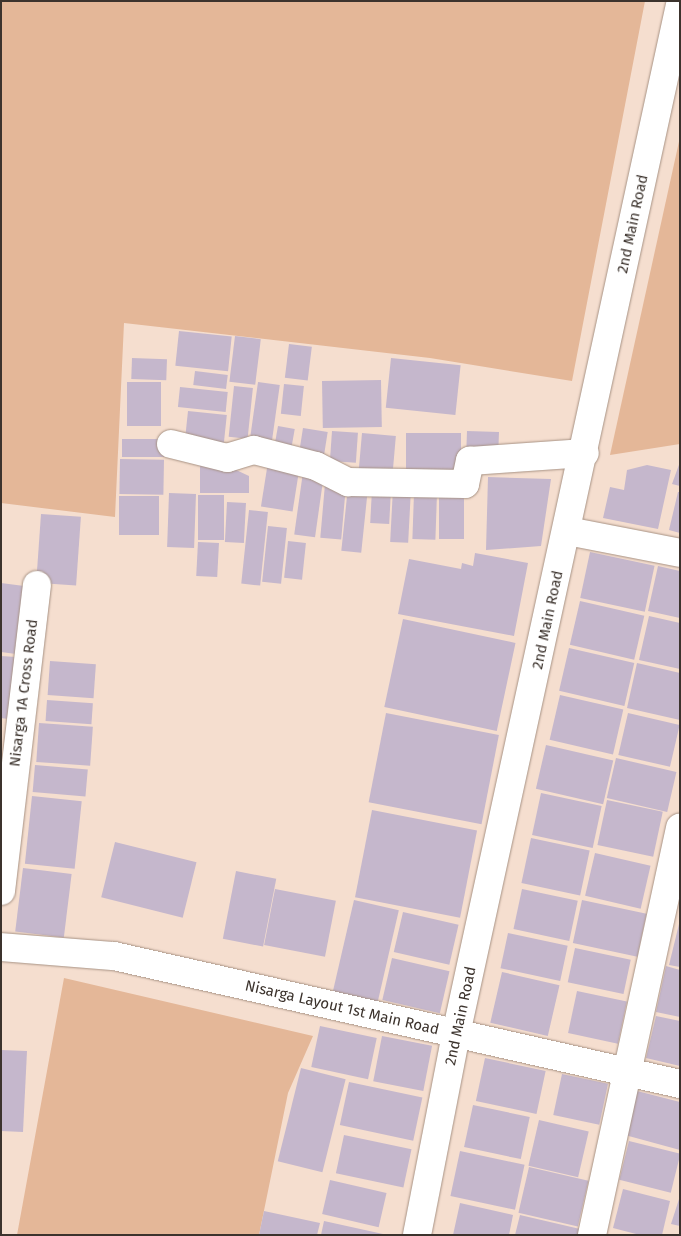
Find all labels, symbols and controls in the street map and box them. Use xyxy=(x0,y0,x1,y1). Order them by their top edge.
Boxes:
street label: 2nd Main Road xyxy=(614,173,652,275)
street label: 2nd Main Road xyxy=(529,569,567,671)
street label: Nisarga 1A Cross Road xyxy=(6,618,42,768)
street label: 2nd Main Road xyxy=(442,965,480,1067)
street label: Nisarga Layout 1st Main Road xyxy=(243,977,441,1039)

